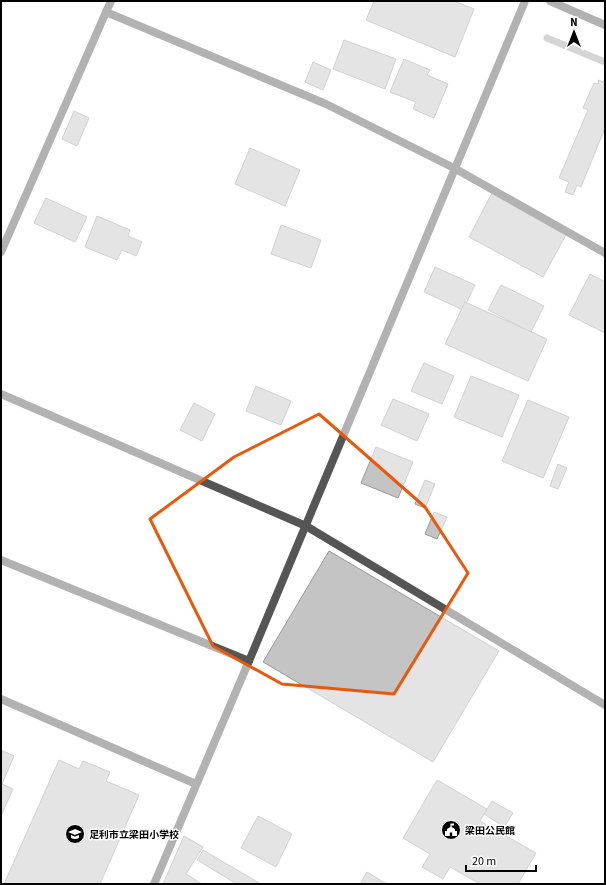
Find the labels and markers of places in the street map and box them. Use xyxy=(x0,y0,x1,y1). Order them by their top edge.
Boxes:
public building icon: 梁田公民館 xyxy=(440,819,462,841)
school or university icon: 足利市立梁田小学校 xyxy=(64,823,86,845)
place label: 梁田公民館 xyxy=(465,824,515,838)
place label: 足利市立梁田小学校 xyxy=(89,828,179,842)

